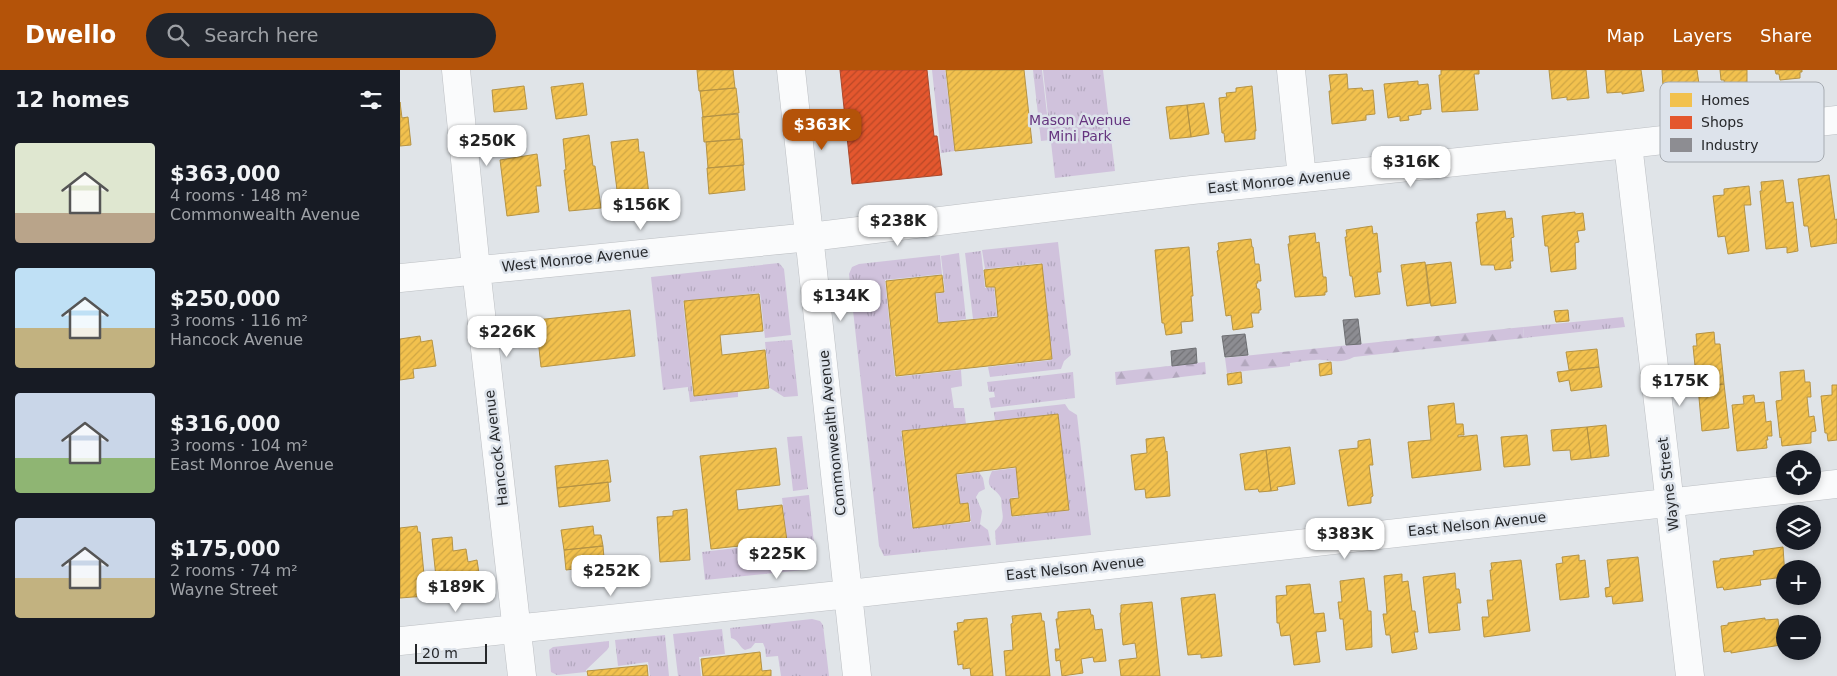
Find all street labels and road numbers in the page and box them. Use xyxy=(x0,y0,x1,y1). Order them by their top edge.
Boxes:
street label: East Monroe Avenue xyxy=(1207,166,1351,196)
street label: West Monroe Avenue xyxy=(501,243,649,275)
street label: Commonwealth Avenue xyxy=(815,349,849,517)
street label: Hancock Avenue xyxy=(481,389,511,507)
street label: Wayne Street xyxy=(1654,436,1682,532)
street label: East Nelson Avenue xyxy=(1407,509,1547,539)
street label: East Nelson Avenue xyxy=(1005,553,1145,583)

